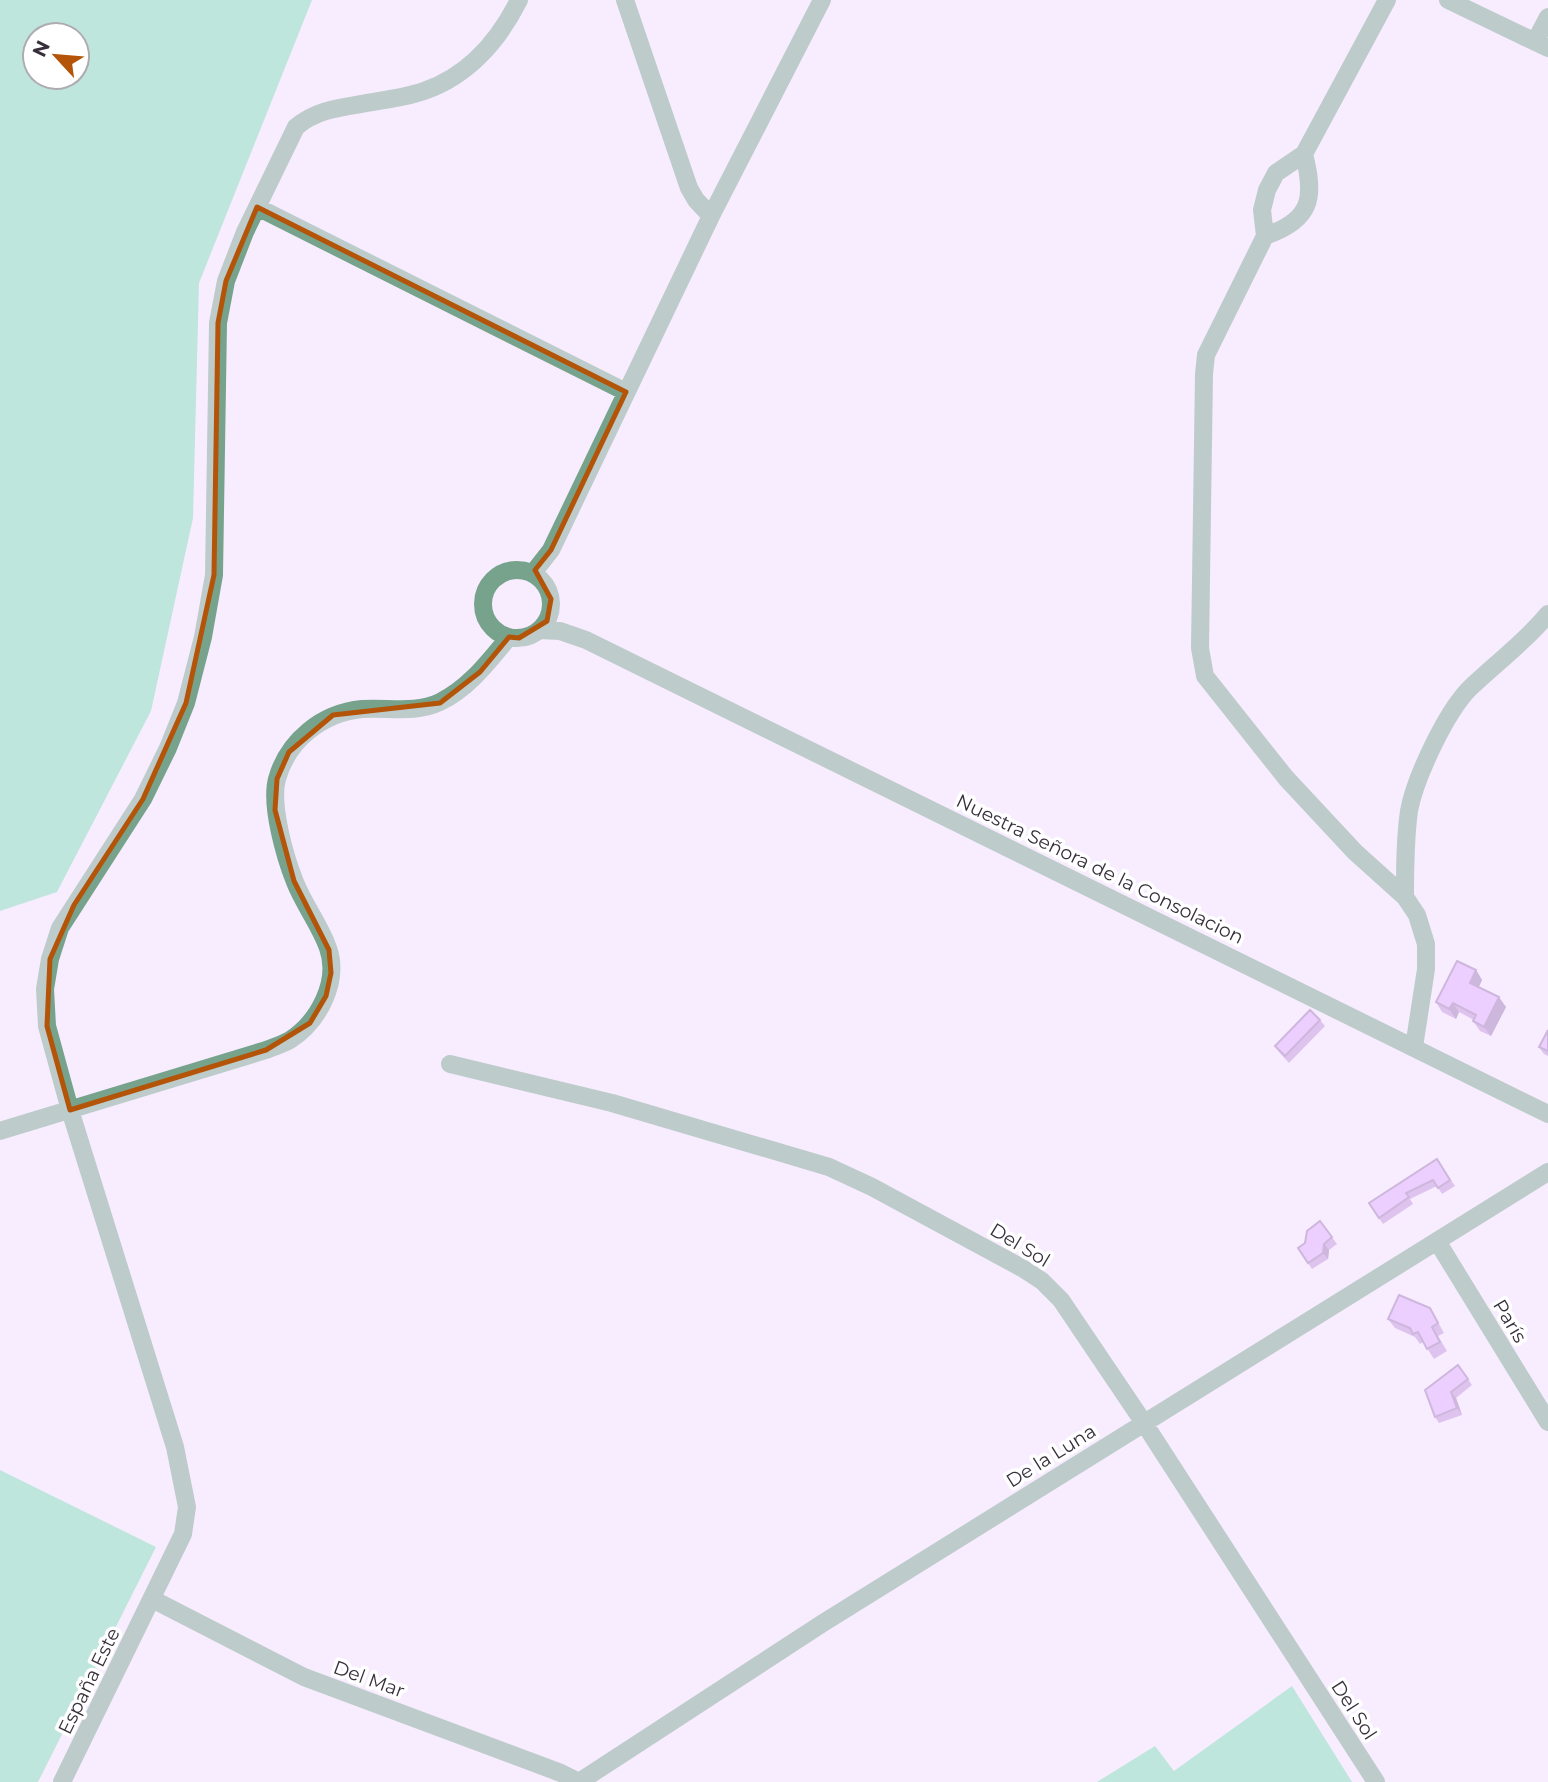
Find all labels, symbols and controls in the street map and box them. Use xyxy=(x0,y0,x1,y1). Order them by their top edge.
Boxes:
north arrow xyxy=(21,21,91,91)
text: N xyxy=(27,37,55,61)
street label: Nuestra Señora de la Consolacion xyxy=(952,789,1248,949)
street label: Del Sol xyxy=(986,1218,1054,1272)
street label: París xyxy=(1488,1295,1532,1347)
street label: De la Luna xyxy=(1002,1419,1100,1493)
street label: España Este xyxy=(53,1624,125,1738)
street label: Del Mar xyxy=(330,1655,408,1703)
street label: Del Sol xyxy=(1326,1676,1382,1744)

